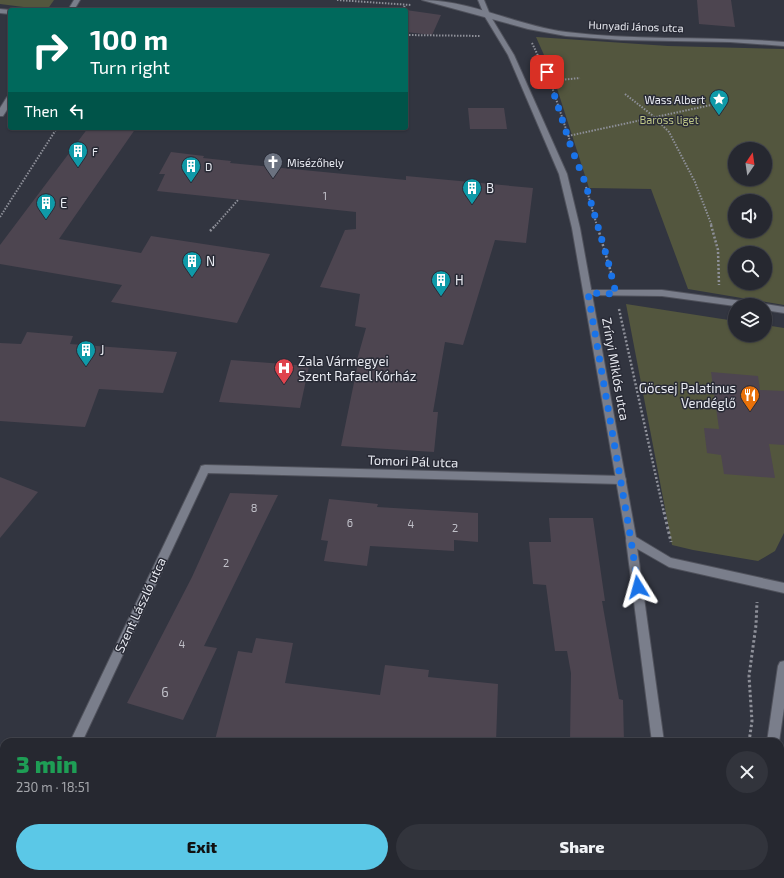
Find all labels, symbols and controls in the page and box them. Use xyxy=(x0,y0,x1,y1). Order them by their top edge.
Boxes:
street label: Hunyadi János utca xyxy=(588,18,684,34)
text: 100 m xyxy=(90,22,168,56)
icon: right xyxy=(24,24,76,76)
pin xyxy=(530,55,564,89)
text: Turn right xyxy=(90,56,170,78)
icon: arrive xyxy=(536,61,558,83)
place icon: Wass Albert xyxy=(708,88,730,116)
place label: Wass Albert xyxy=(644,93,705,106)
icon: left xyxy=(66,100,88,122)
text: Then xyxy=(24,102,58,120)
park label: Baross liget xyxy=(639,113,699,126)
building icon: F xyxy=(67,140,89,168)
north arrow xyxy=(728,142,772,186)
map controls xyxy=(728,142,772,342)
place label: F xyxy=(92,145,98,158)
church icon: Misézőhely xyxy=(262,151,284,179)
building icon: D xyxy=(180,155,202,183)
place label: Misézőhely xyxy=(287,156,344,169)
place label: D xyxy=(205,160,212,173)
building icon: B xyxy=(461,177,483,205)
place label: B xyxy=(486,180,494,196)
house number: 1 xyxy=(323,189,327,202)
building icon: E xyxy=(35,192,57,220)
button: sound xyxy=(728,194,772,238)
place label: E xyxy=(60,195,67,211)
button: search xyxy=(728,246,772,290)
building icon: N xyxy=(181,250,203,278)
place label: N xyxy=(206,253,215,269)
building icon: H xyxy=(430,269,452,297)
place label: H xyxy=(455,272,464,288)
button: layers xyxy=(728,298,772,342)
street label: Zrínyi Miklós utca xyxy=(599,316,633,422)
building icon: J xyxy=(75,339,97,367)
place label: J xyxy=(100,342,104,358)
place label: Zala Vármegyei Szent Rafael Kórház xyxy=(298,353,416,384)
hospital icon: Zala Vármegyei Szent Rafael Kórház xyxy=(273,357,295,385)
place label: Göcsej Palatinus Vendéglő xyxy=(639,380,736,411)
restaurant icon: Göcsej Palatinus Vendéglő xyxy=(739,384,761,412)
street label: Tomori Pál utca xyxy=(367,451,459,471)
house number: 8 xyxy=(251,501,257,514)
house number: 6 xyxy=(347,516,353,529)
house number: 4 xyxy=(408,517,415,530)
house number: 2 xyxy=(452,521,458,534)
street label: Szent László utca xyxy=(111,555,169,655)
house number: 2 xyxy=(223,556,229,569)
position arrow xyxy=(617,566,659,608)
house number: 4 xyxy=(179,637,186,650)
house number: 6 xyxy=(161,684,169,700)
text: 3 min xyxy=(16,749,78,778)
button: close xyxy=(726,751,768,793)
text: 230 m · 18:51 xyxy=(16,779,90,795)
button: Exit xyxy=(16,824,388,870)
button: Share xyxy=(396,824,768,870)

